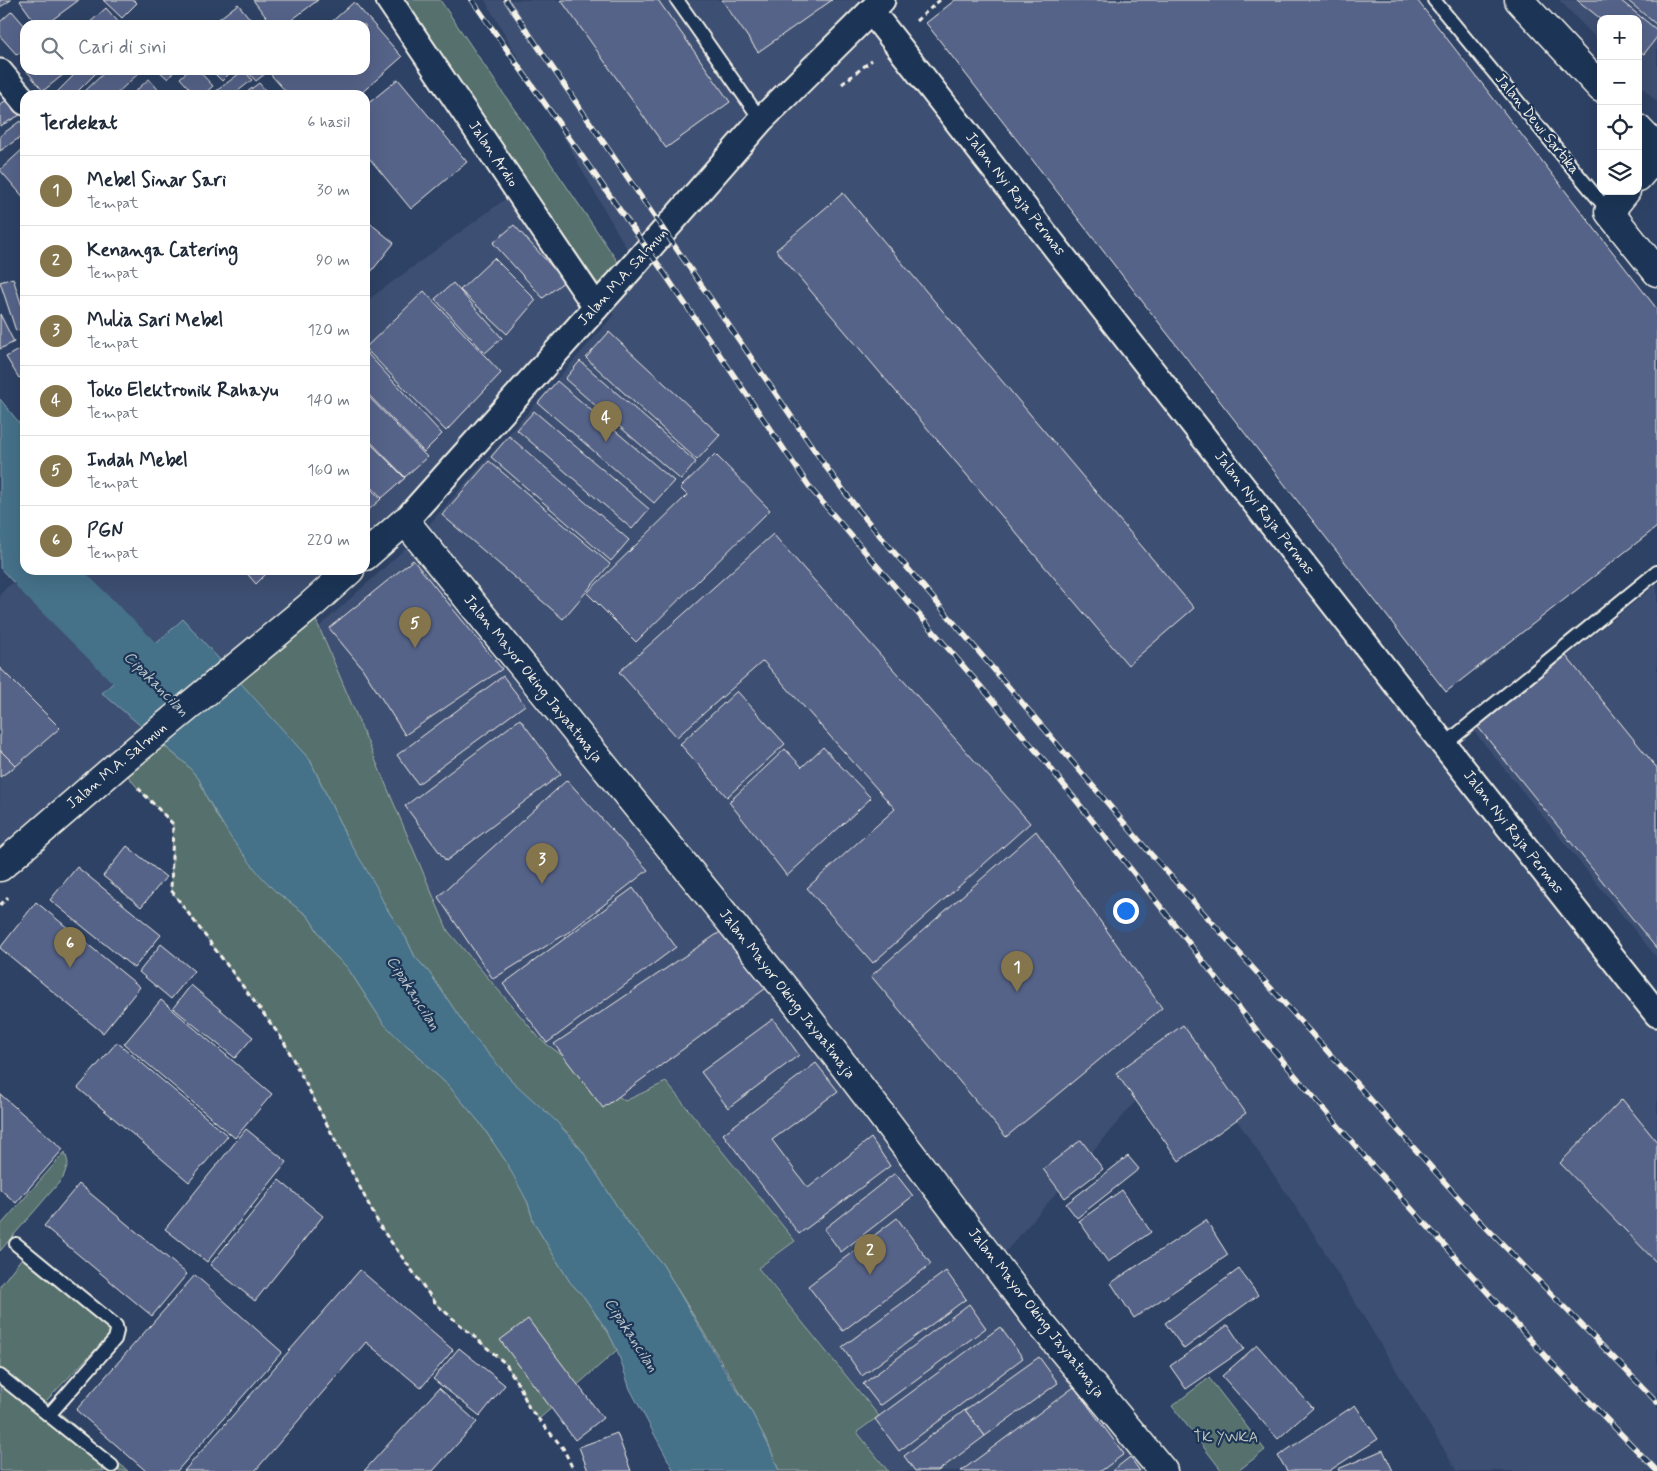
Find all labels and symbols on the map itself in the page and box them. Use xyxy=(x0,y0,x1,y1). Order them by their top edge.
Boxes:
street label: Jalan Dewi Sartika xyxy=(1490,69,1584,179)
street label: Jalan Ardio xyxy=(463,117,523,191)
street label: Jalan Nyi Raja Permas xyxy=(960,128,1070,260)
street label: Jalan M.A. Salmun xyxy=(574,224,672,330)
pin: 4 xyxy=(590,401,622,442)
street label: Jalan Nyi Raja Permas xyxy=(1209,447,1319,579)
street label: Jalan Mayor Oking Jayaatmaja xyxy=(458,591,607,768)
pin: 5 xyxy=(399,607,431,648)
water label: Cipakancilan xyxy=(119,647,193,721)
street label: Jalan M.A. Salmun xyxy=(63,718,171,814)
street label: Jalan Nyi Raja Permas xyxy=(1458,766,1568,898)
pin: 3 xyxy=(526,843,558,884)
your location xyxy=(1113,898,1139,924)
street label: Jalan Mayor Oking Jayaatmaja xyxy=(713,905,860,1084)
pin: 6 xyxy=(54,927,86,968)
pin: 1 xyxy=(1001,951,1033,992)
water label: Cipakancilan xyxy=(381,952,445,1034)
street label: Jalan Mayor Oking Jayaatmaja xyxy=(962,1224,1109,1403)
pin: 2 xyxy=(854,1234,886,1275)
water label: Cipakancilan xyxy=(599,1294,663,1376)
park label: TK YWKA xyxy=(1194,1428,1258,1448)

